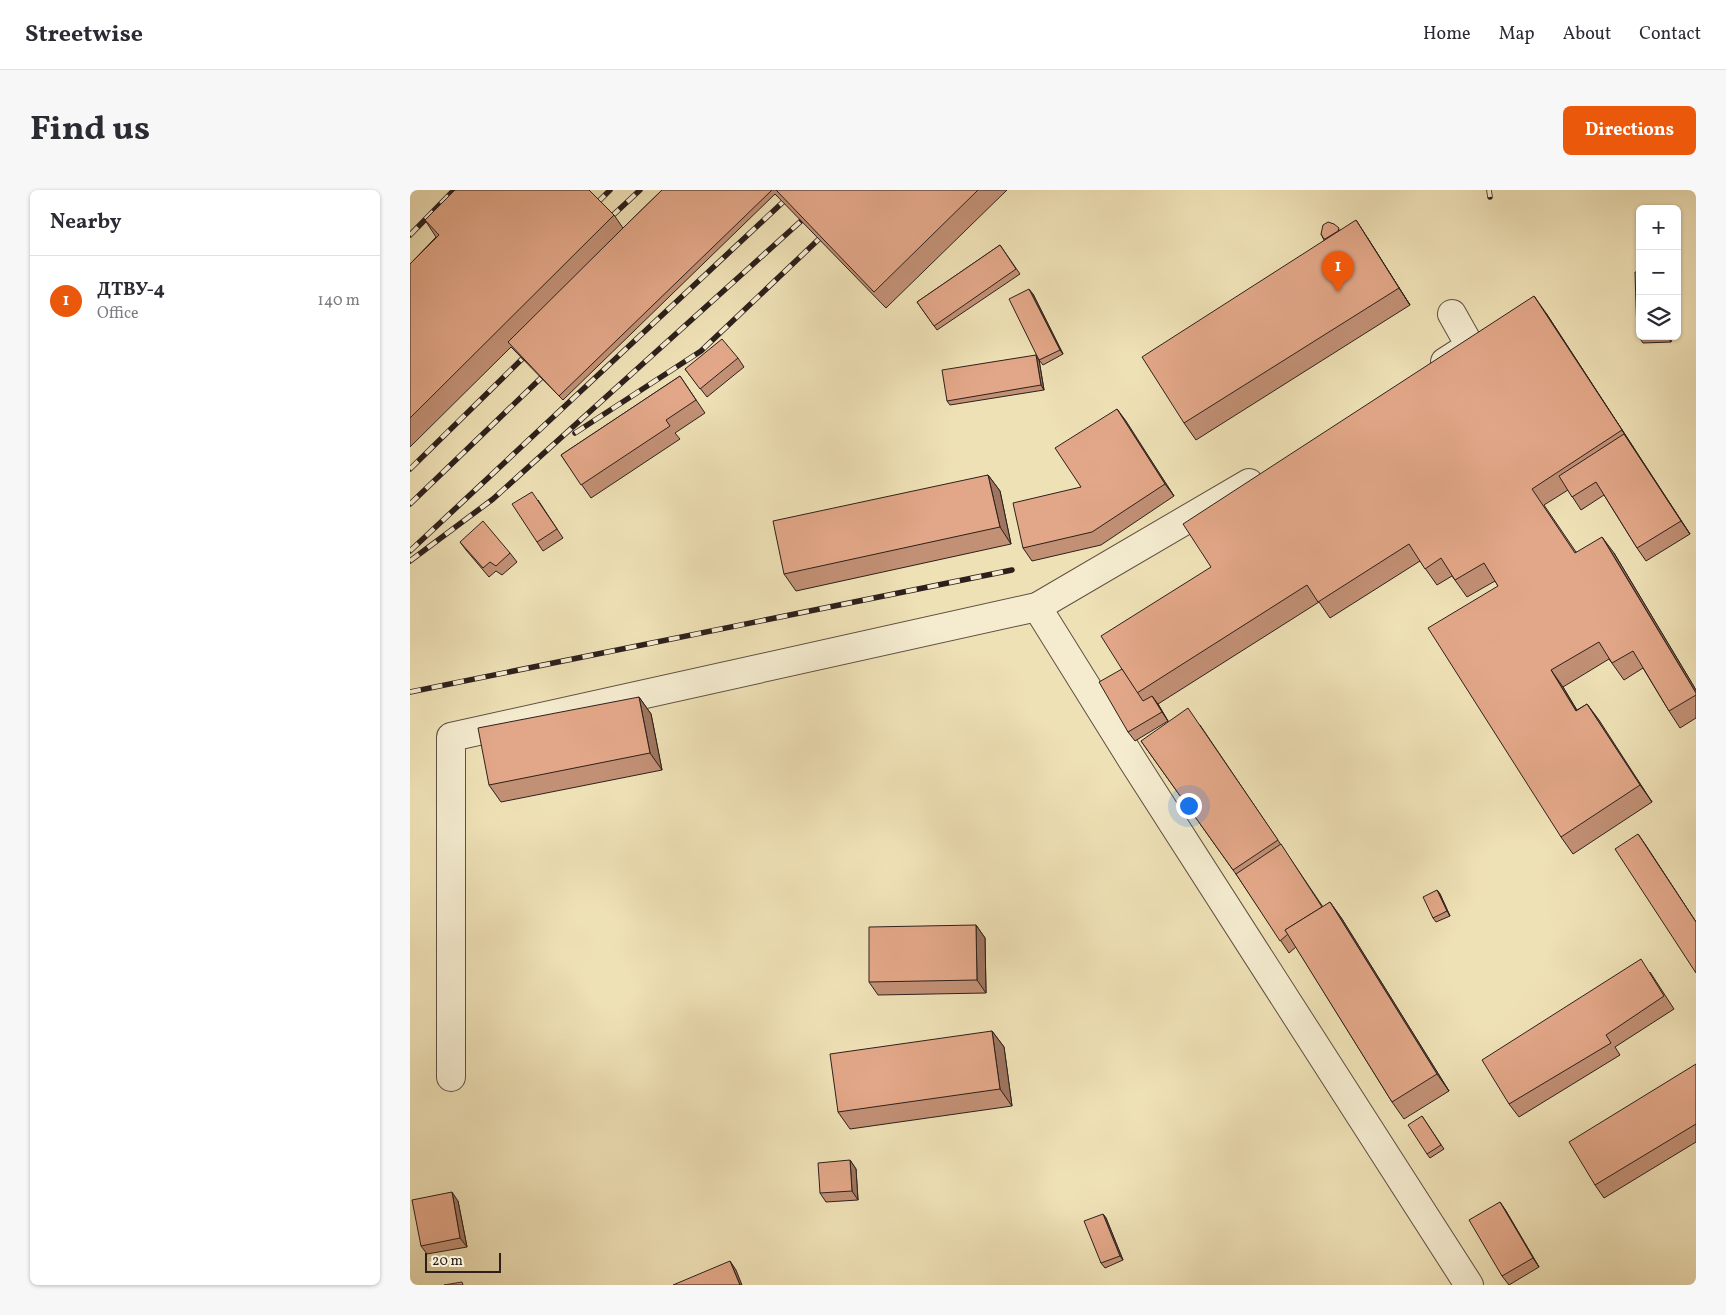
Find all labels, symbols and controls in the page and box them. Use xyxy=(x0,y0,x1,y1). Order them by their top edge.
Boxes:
text: Streetwise xyxy=(25,18,143,52)
text: Home xyxy=(1423,22,1471,47)
text: Map xyxy=(1499,22,1535,47)
text: About xyxy=(1563,22,1611,47)
text: Contact xyxy=(1639,22,1701,47)
text: Find us xyxy=(30,106,150,154)
button: Directions xyxy=(1563,106,1696,155)
map controls xyxy=(1636,205,1681,340)
button: + xyxy=(1636,205,1681,250)
text: Nearby xyxy=(50,208,121,237)
button: − xyxy=(1636,250,1681,295)
pin: 1 xyxy=(1322,251,1354,292)
text: ДТВУ-4 xyxy=(97,277,165,303)
text: 1 xyxy=(63,290,69,312)
text: 140 m xyxy=(318,290,360,312)
button: layers xyxy=(1636,295,1681,340)
text: Office xyxy=(97,303,139,325)
your location xyxy=(1176,793,1202,819)
scale bar xyxy=(425,1250,501,1273)
text: 20 m xyxy=(432,1252,463,1271)

